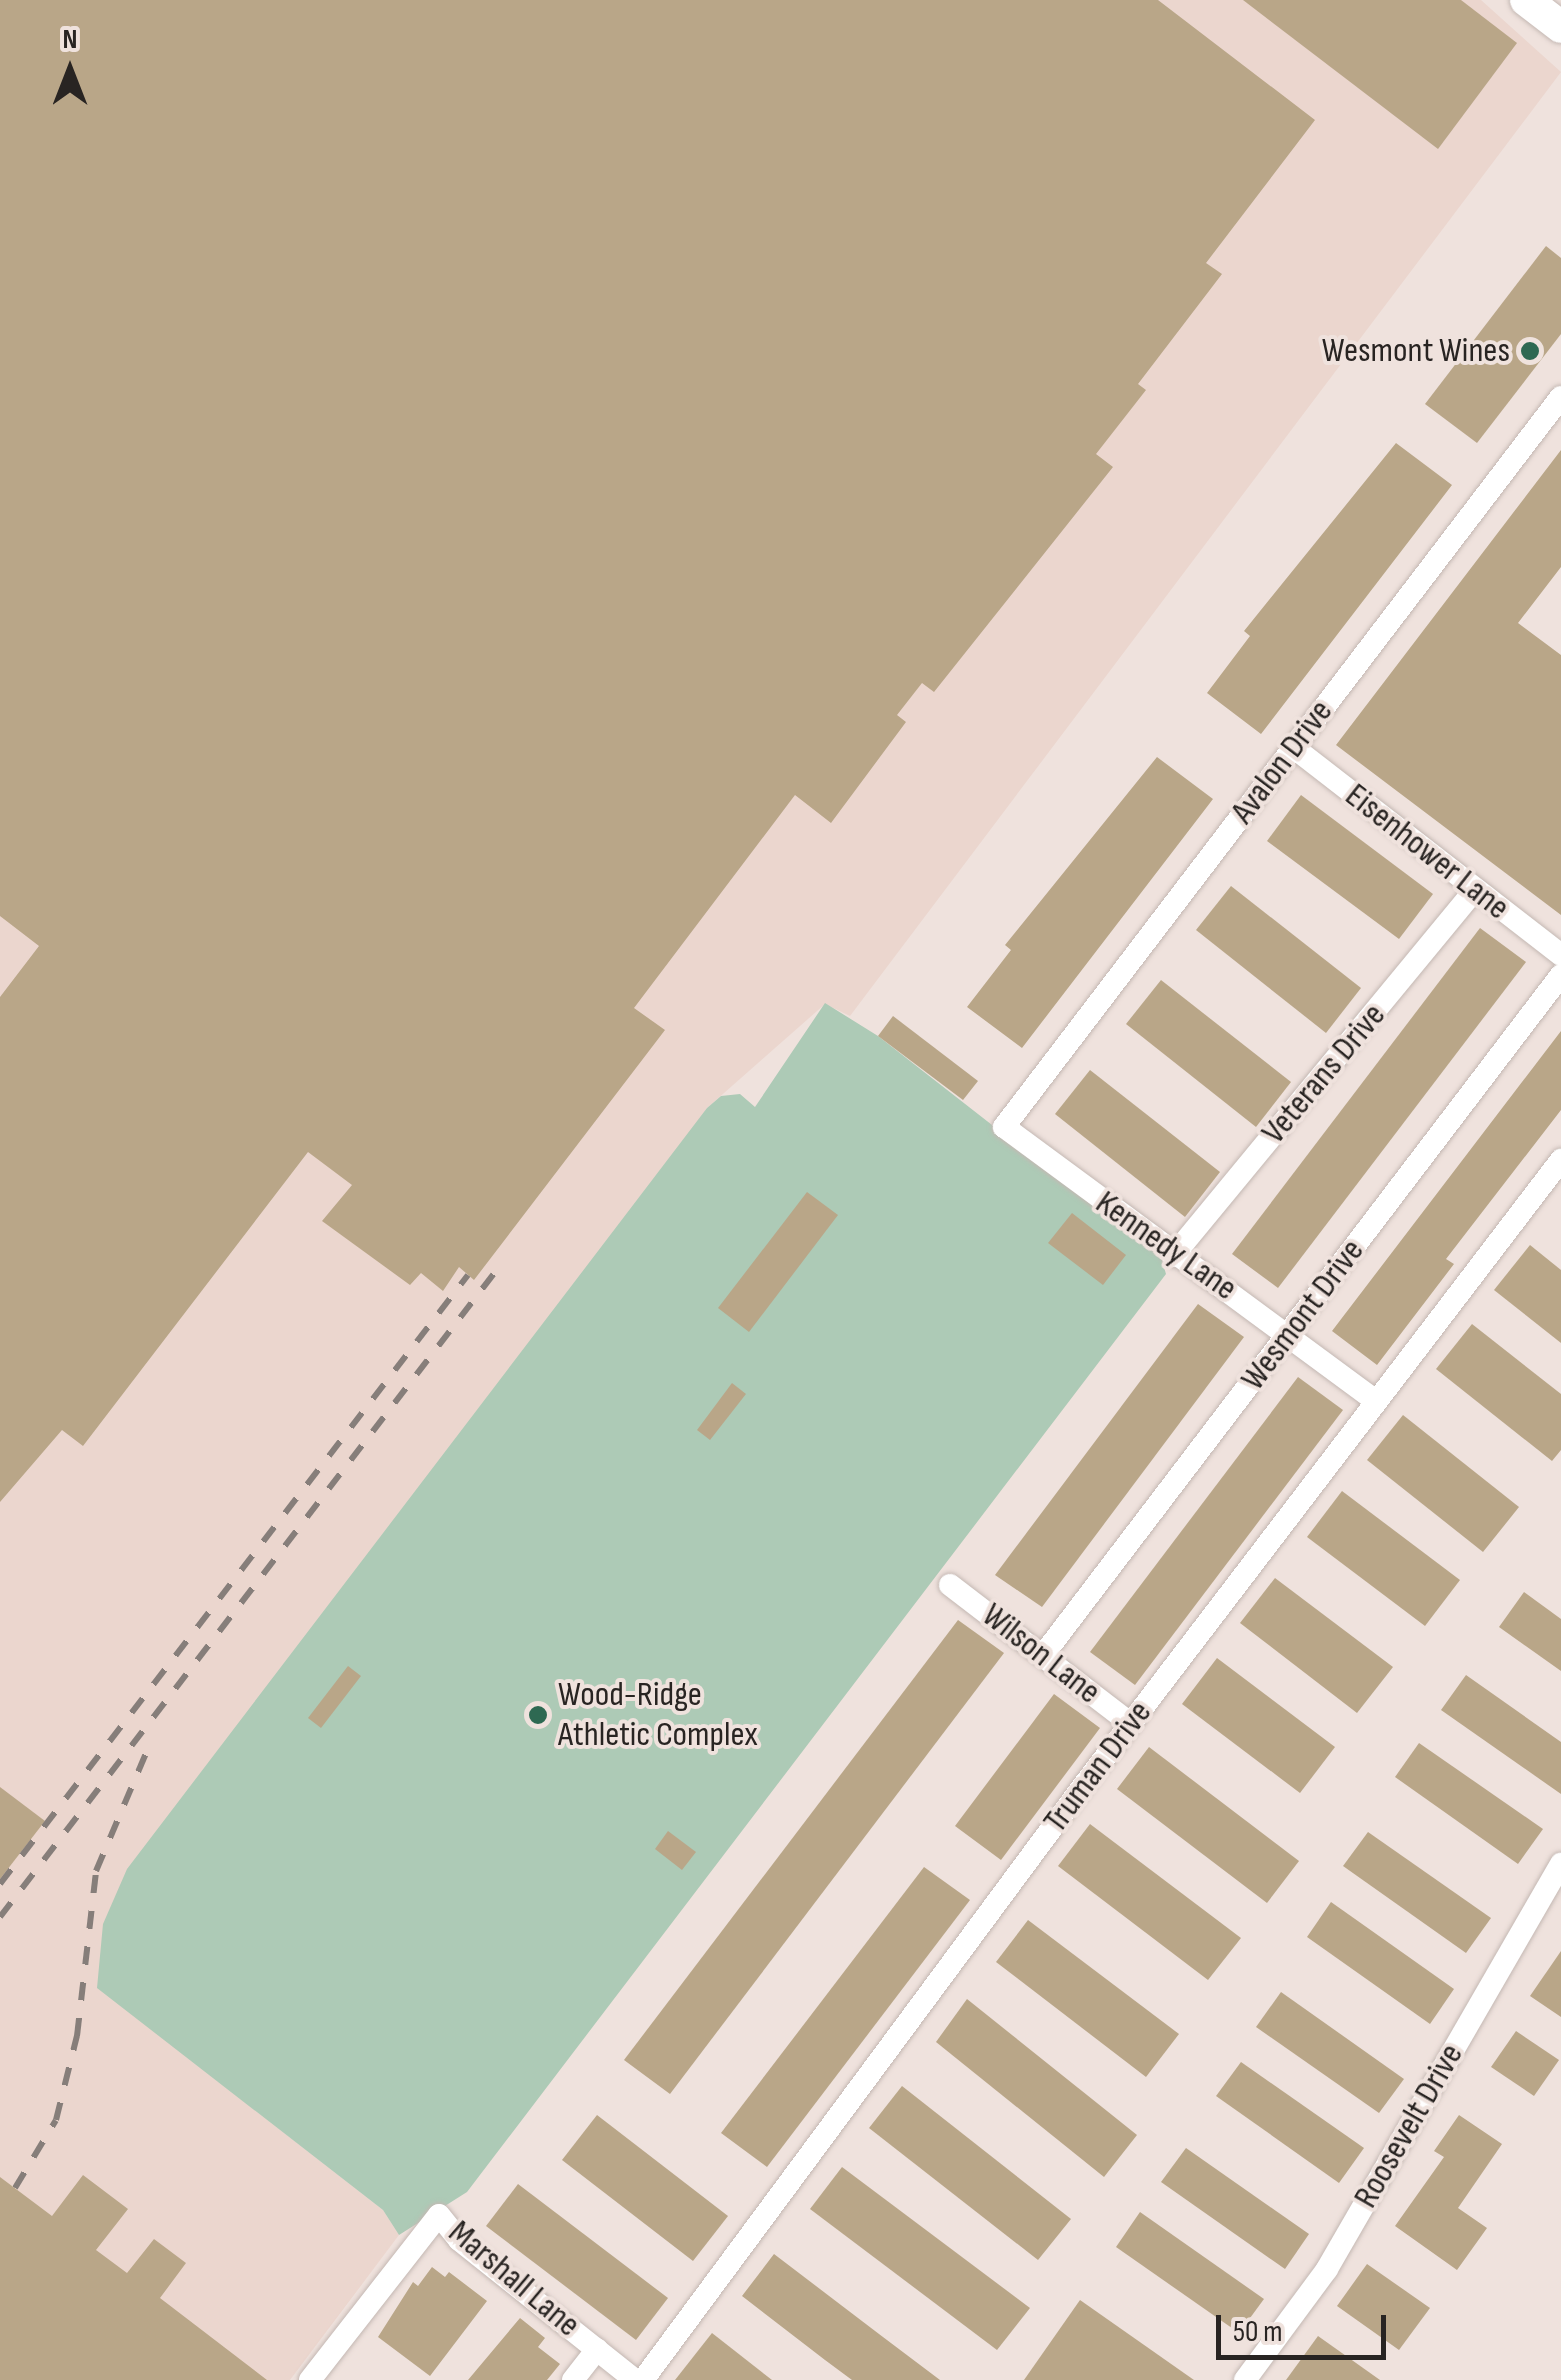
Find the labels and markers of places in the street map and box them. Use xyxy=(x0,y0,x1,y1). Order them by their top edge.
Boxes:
place label: Wesmont Wines xyxy=(1322,330,1510,372)
marker: Wesmont Wines xyxy=(1519,340,1541,362)
place label: Wood-Ridge Athletic Complex xyxy=(558,1674,757,1756)
marker: Wood-Ridge Athletic Complex xyxy=(527,1704,549,1726)

